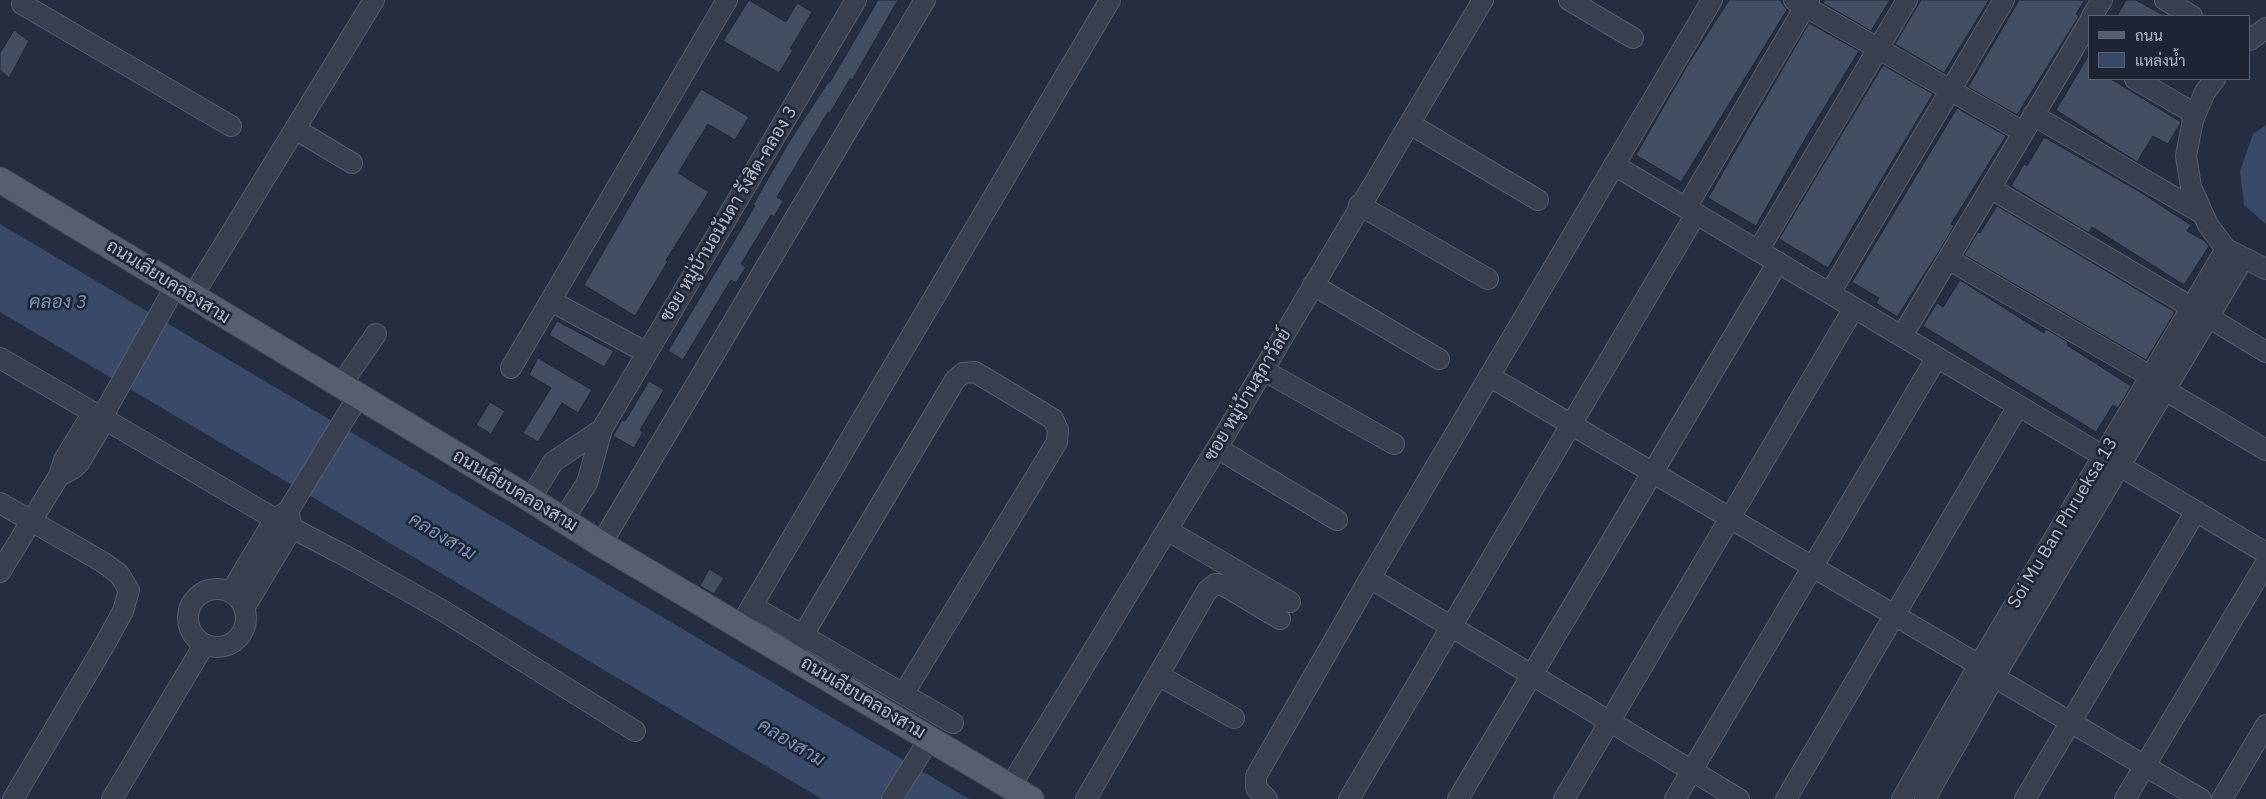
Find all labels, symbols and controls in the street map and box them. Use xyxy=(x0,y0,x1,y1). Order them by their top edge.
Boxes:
legend xyxy=(2088,15,2251,80)
text: ถนน xyxy=(2135,26,2163,45)
text: แหล่งน้ำ xyxy=(2135,51,2186,70)
street label: ซอย หมู่บ้านอนันดา รังสิต-คลอง 3 xyxy=(656,102,802,326)
street label: ถนนเลียบคลองสาม xyxy=(102,235,234,329)
water label: คลอง 3 xyxy=(29,292,87,314)
street label: ซอย หมู่บ้านสุภาวัลย์ xyxy=(1200,325,1296,465)
street label: Soi Mu Ban Phrueksa 13 xyxy=(2003,434,2123,612)
street label: ถนนเลียบคลองสาม xyxy=(449,445,581,537)
water label: คลองสาม xyxy=(404,508,480,566)
street label: ถนนเลียบคลองสาม xyxy=(797,652,929,744)
water label: คลองสาม xyxy=(753,714,829,772)

